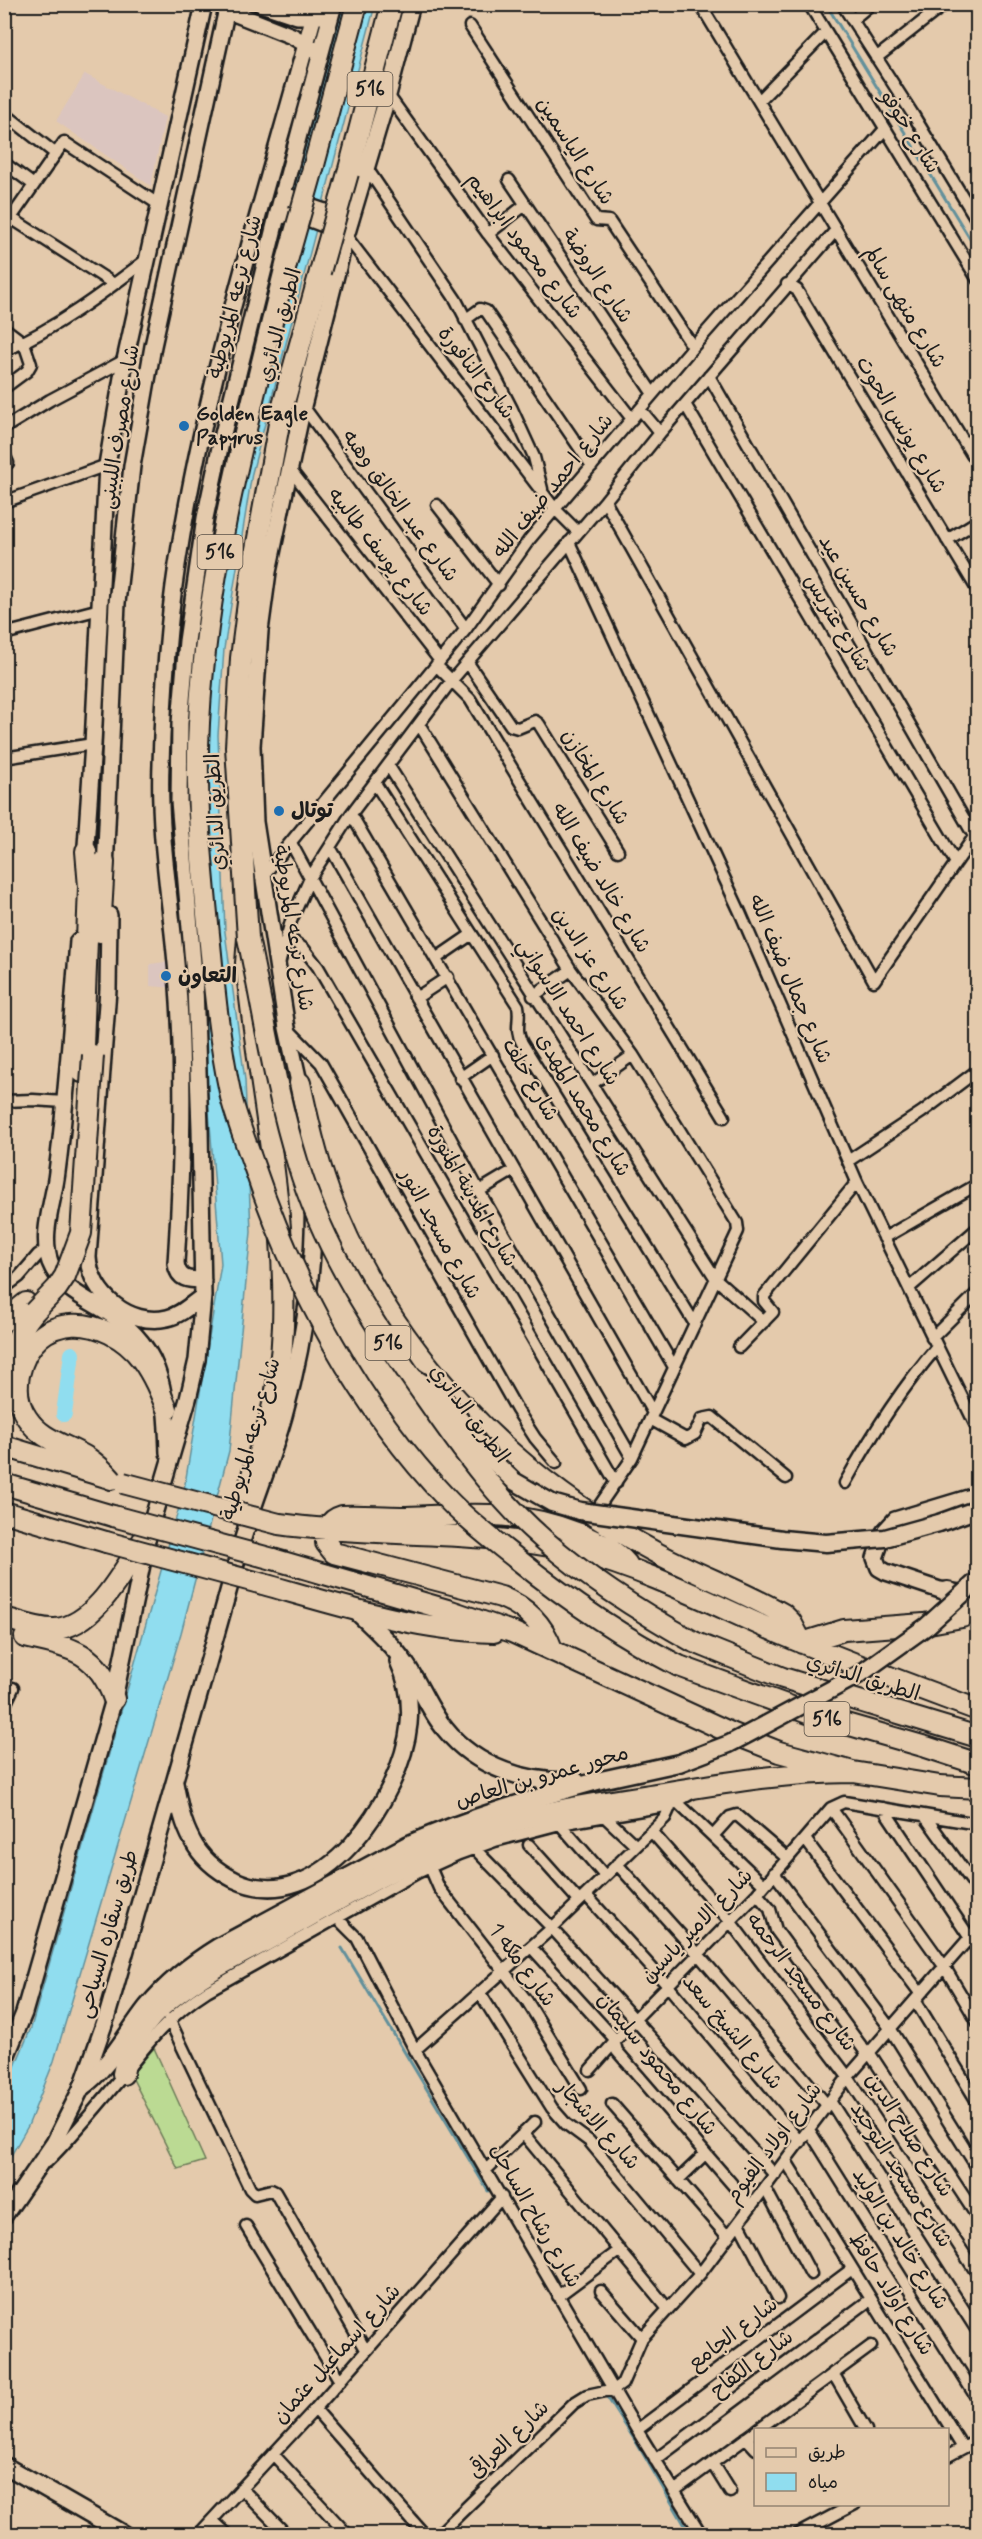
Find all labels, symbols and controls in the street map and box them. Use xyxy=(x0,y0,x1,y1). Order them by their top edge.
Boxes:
road number: 516 xyxy=(348,72,392,106)
street label: شارع خوفو xyxy=(873,84,947,179)
street label: شارع الياسمين xyxy=(530,91,620,211)
street label: شارع محمود ابراهيم xyxy=(459,167,588,326)
street label: شارع ترعه المريوطية xyxy=(201,212,269,382)
street label: شارع الروضة xyxy=(555,223,639,329)
street label: شارع منهى سالم xyxy=(857,240,953,374)
street label: الطريق الدائري xyxy=(251,265,309,385)
street label: شارع النافورة xyxy=(431,321,521,425)
street label: شارع مصرف اللبينى xyxy=(93,343,147,511)
street label: شارع يونس الحوت xyxy=(849,351,953,499)
place label: Golden Eagle Papyrus xyxy=(196,400,308,452)
street label: شارع احمد ضيف الله xyxy=(486,408,620,564)
marker: Golden Eagle Papyrus xyxy=(177,419,191,433)
street label: شارع عبد الخالق وهبه xyxy=(335,424,465,588)
street label: شارع يوسف طالبيه xyxy=(321,482,439,622)
street label: شارع حسين عيد xyxy=(812,530,904,662)
road number: 516 xyxy=(198,535,242,569)
street label: شارع عتريس xyxy=(797,569,877,677)
street label: شارع المخازن xyxy=(554,724,636,830)
street label: الطريق الدائري xyxy=(199,753,233,871)
place label: توتال xyxy=(291,797,334,825)
street label: شارع خالد ضيف الله xyxy=(545,797,657,959)
marker: توتال xyxy=(272,804,286,818)
street label: شارع ترعه المريوطية xyxy=(266,843,320,1013)
street label: شارع جمال ضيف الله xyxy=(742,890,838,1068)
street label: شارع عز الدين xyxy=(545,902,635,1016)
street label: شارع احمد الاسواني xyxy=(506,933,626,1093)
place label: التعاون xyxy=(178,962,237,990)
marker: التعاون xyxy=(159,969,173,983)
street label: شارع محمد المهدى xyxy=(529,1028,637,1182)
street label: شارع خلف xyxy=(495,1033,565,1127)
street label: شارع المدينة المنورة xyxy=(420,1120,524,1272)
street label: شارع مسجد النور xyxy=(392,1162,487,1304)
road number: 516 xyxy=(366,1326,410,1360)
street label: شارع ترعه المريوطية xyxy=(214,1355,288,1523)
street label: الطريق الدائري xyxy=(423,1359,515,1469)
street label: الطريق الدائري xyxy=(803,1647,923,1709)
road number: 516 xyxy=(804,1702,850,1736)
street label: محور عمرو بن العاص xyxy=(452,1739,632,1815)
street label: طريق سقاره السياحى xyxy=(71,1847,145,2021)
street label: شارع الامير ياسين xyxy=(635,1862,759,1990)
street label: شارع مسجد الرحمه xyxy=(739,1907,863,2057)
street label: شارع مكه 1 xyxy=(482,1917,562,2013)
street label: شارع الشيخ سعد xyxy=(675,1968,789,2096)
street label: شارع محمود سليمان xyxy=(590,1986,724,2142)
street label: شارع صلاح الدين xyxy=(858,2067,960,2203)
street label: شارع الاشجار xyxy=(549,2072,646,2176)
street label: شارع اولاد الفيوم xyxy=(719,2077,830,2210)
street label: شارع مسجد التوحيد xyxy=(843,2097,959,2253)
street label: شارع رشاح الساحل xyxy=(482,2139,588,2293)
street label: شارع خالد بن الوليد xyxy=(845,2163,955,2315)
street label: شارع اولاد حافظ xyxy=(842,2227,940,2361)
street label: شارع اسماعيل عثمان xyxy=(267,2278,407,2430)
street label: شارع الجامع xyxy=(682,2291,784,2377)
street label: شارع الكفاح xyxy=(705,2323,799,2405)
street label: شارع العراقى xyxy=(463,2394,555,2486)
legend xyxy=(754,2428,949,2506)
text: طريق xyxy=(808,2441,846,2465)
text: مياه xyxy=(808,2471,838,2495)

